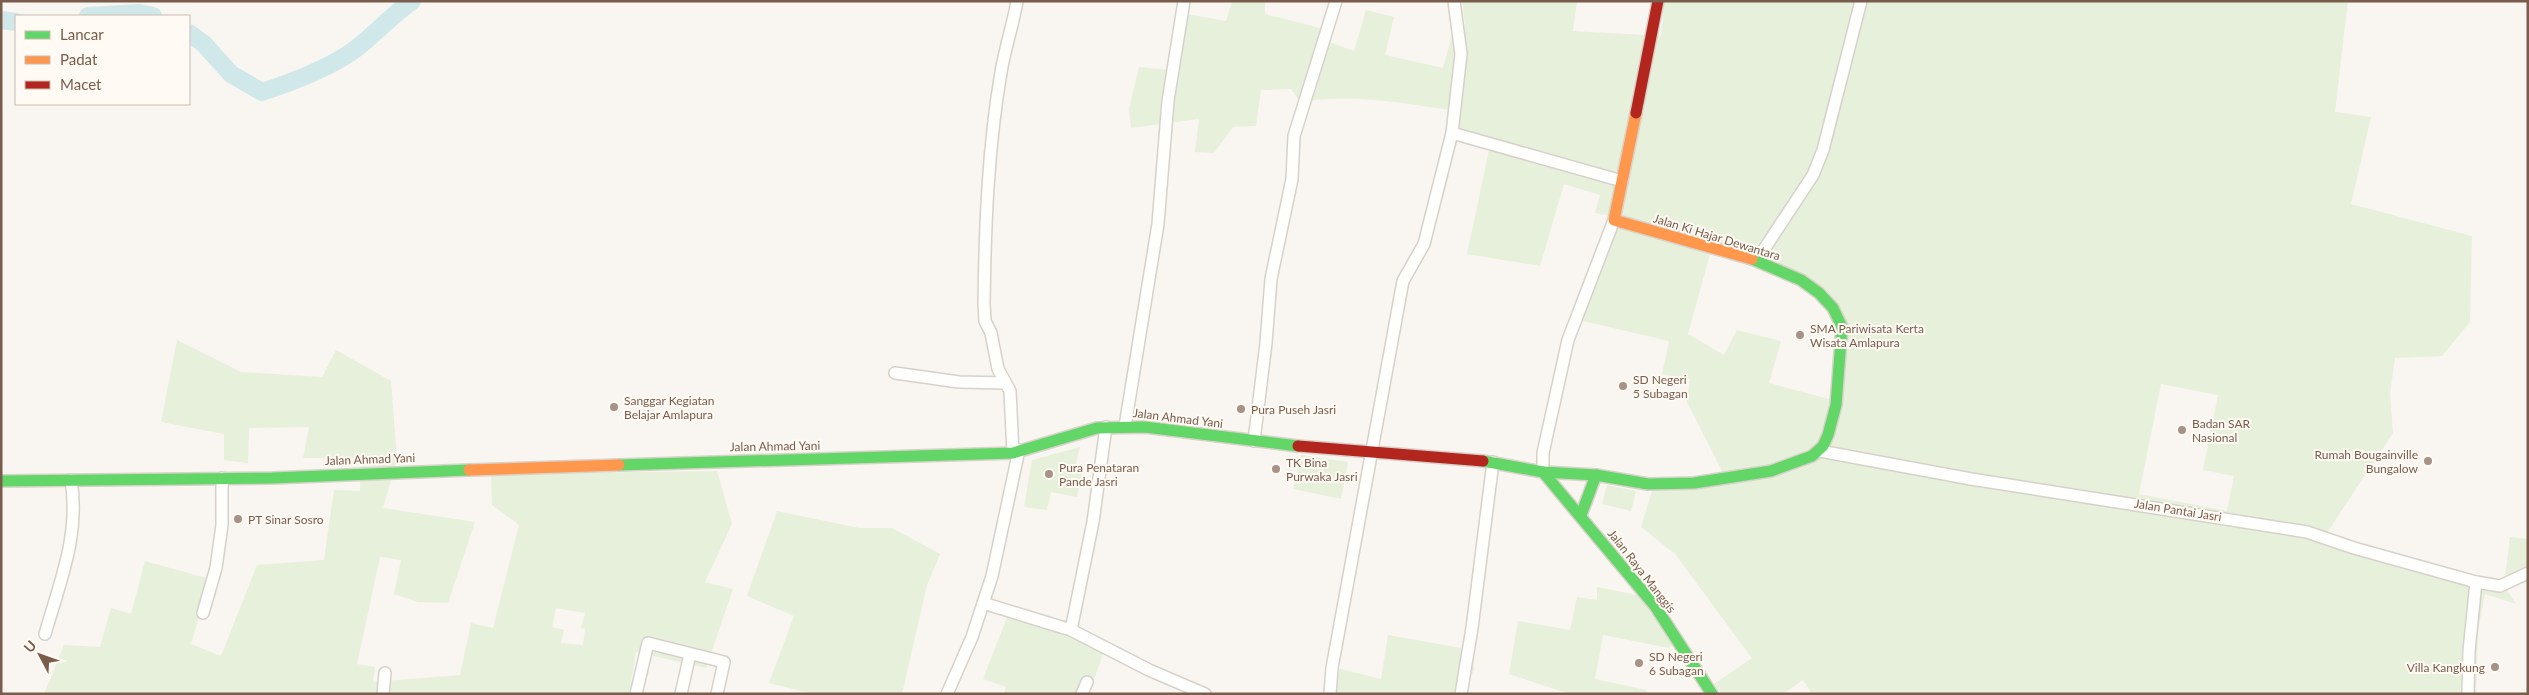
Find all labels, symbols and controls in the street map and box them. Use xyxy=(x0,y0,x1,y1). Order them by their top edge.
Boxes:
legend xyxy=(15,15,190,105)
text: Lancar xyxy=(60,25,104,43)
text: Padat xyxy=(60,50,98,68)
text: Macet xyxy=(60,75,102,93)
street label: Jalan Ki Hajar Dewantara xyxy=(1652,211,1782,263)
place label: SMA Pariwisata Kerta Wisata Amlapura xyxy=(1810,321,1924,350)
marker: SMA Pariwisata Kerta Wisata Amlapura xyxy=(1794,329,1806,341)
place label: SD Negeri 5 Subagan xyxy=(1633,372,1688,401)
marker: SD Negeri 5 Subagan xyxy=(1617,380,1629,392)
place label: Sanggar Kegiatan Belajar Amlapura xyxy=(624,393,715,422)
marker: Sanggar Kegiatan Belajar Amlapura xyxy=(608,401,620,413)
place label: Pura Puseh Jasri xyxy=(1251,402,1336,417)
marker: Pura Puseh Jasri xyxy=(1235,403,1247,415)
street label: Jalan Ahmad Yani xyxy=(1132,405,1224,431)
place label: Badan SAR Nasional xyxy=(2192,416,2251,445)
marker: Badan SAR Nasional xyxy=(2176,424,2188,436)
street label: Jalan Ahmad Yani xyxy=(730,438,821,454)
place label: Rumah Bougainville Bungalow xyxy=(2315,447,2419,476)
street label: Jalan Ahmad Yani xyxy=(324,450,416,468)
place label: TK Bina Purwaka Jasri xyxy=(1286,455,1358,484)
marker: Rumah Bougainville Bungalow xyxy=(2422,455,2434,467)
place label: Pura Penataran Pande Jasri xyxy=(1059,460,1139,489)
marker: TK Bina Purwaka Jasri xyxy=(1270,463,1282,475)
marker: Pura Penataran Pande Jasri xyxy=(1043,468,1055,480)
street label: Jalan Pantai Jasri xyxy=(2133,496,2223,524)
place label: PT Sinar Sosro xyxy=(248,512,324,527)
marker: PT Sinar Sosro xyxy=(232,513,244,525)
street label: Jalan Raya Manggis xyxy=(1605,526,1679,616)
north arrow xyxy=(15,630,65,680)
text: U xyxy=(20,637,40,656)
place label: SD Negeri 6 Subagan xyxy=(1649,649,1704,678)
marker: SD Negeri 6 Subagan xyxy=(1633,657,1645,669)
place label: Villa Kangkung xyxy=(2407,660,2485,675)
marker: Villa Kangkung xyxy=(2489,661,2501,673)

